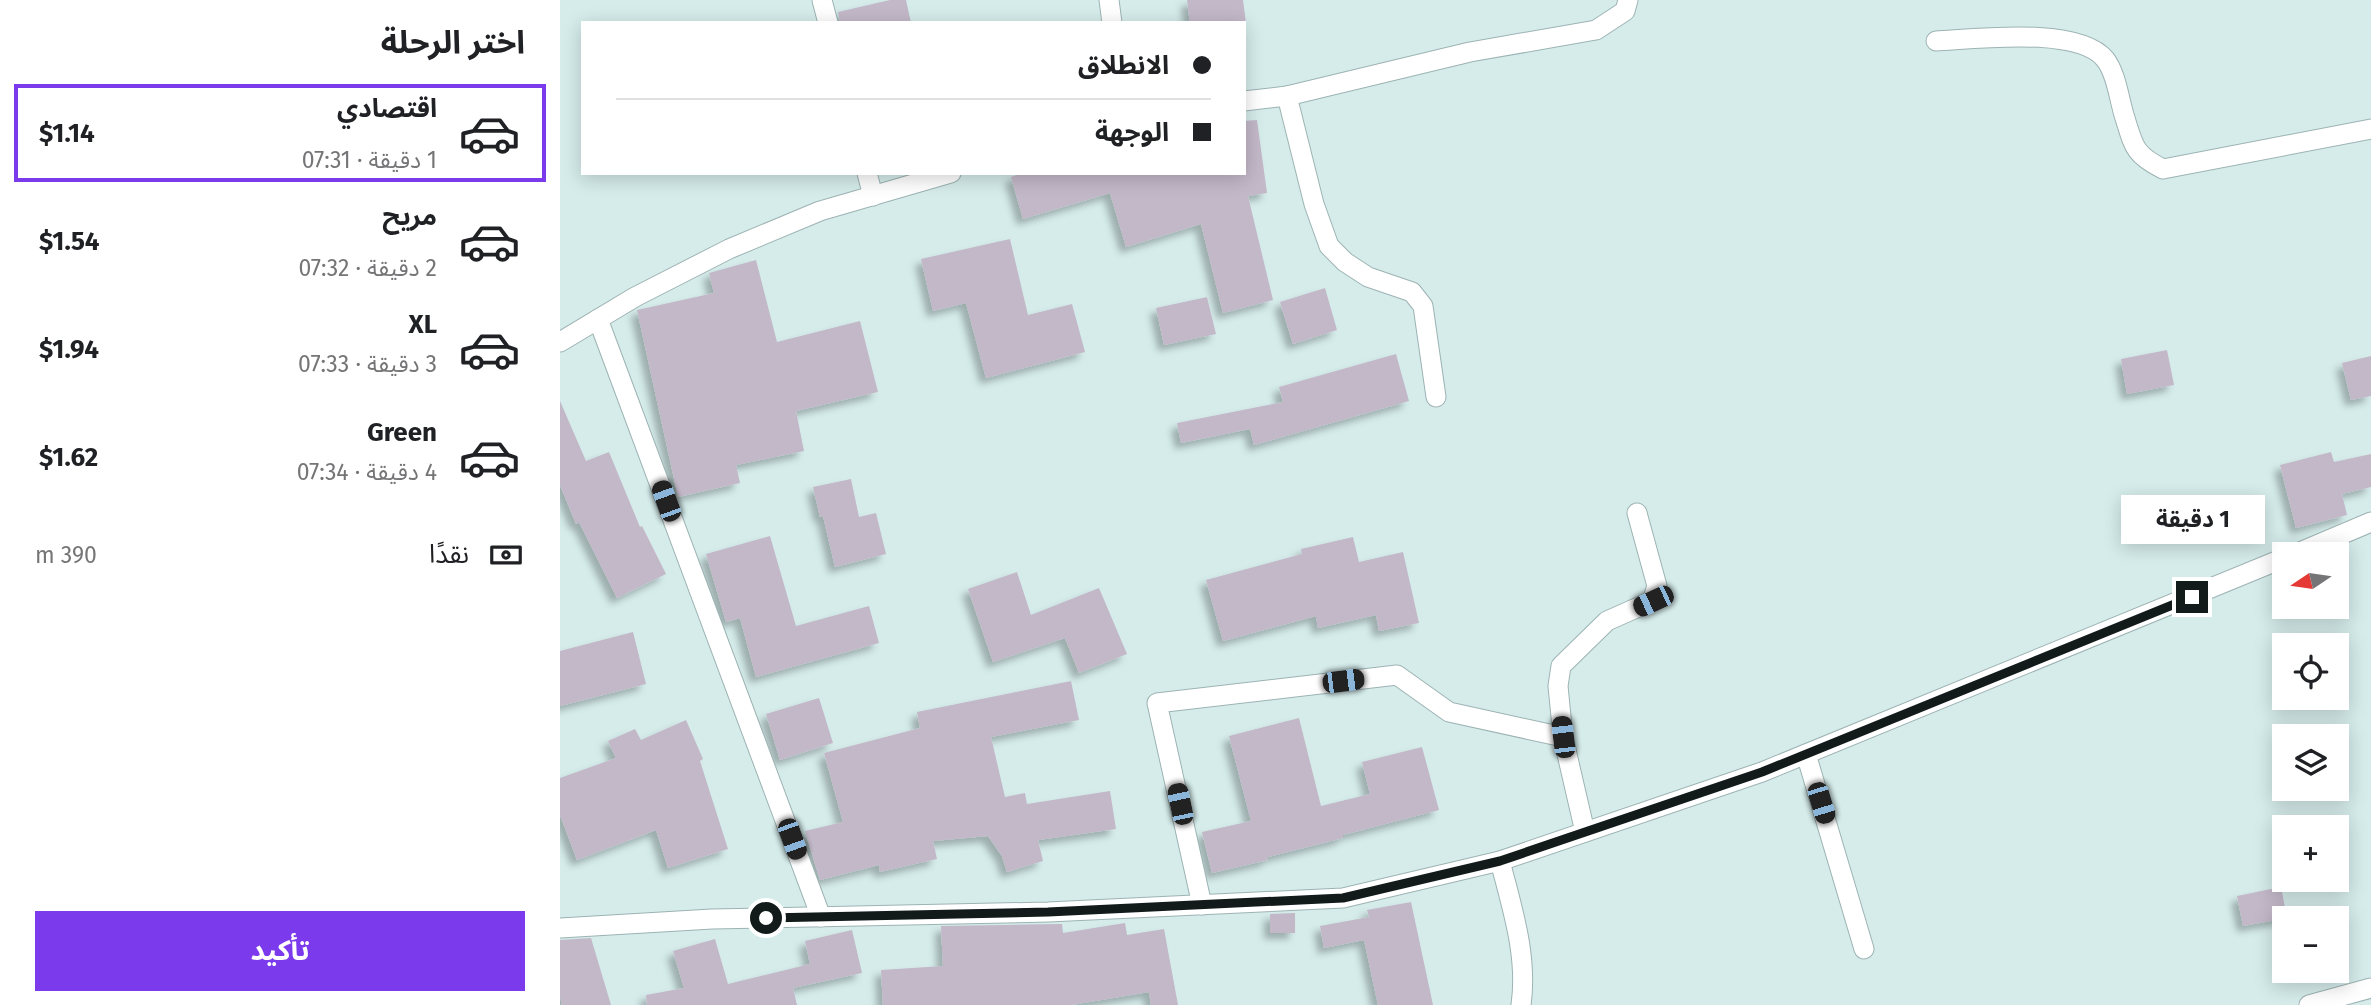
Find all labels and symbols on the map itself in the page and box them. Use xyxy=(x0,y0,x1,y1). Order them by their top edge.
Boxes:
car xyxy=(649,478,684,524)
callout: 1 دقيقة xyxy=(2120,496,2264,544)
north arrow xyxy=(2272,542,2348,620)
route end xyxy=(2176,581,2208,613)
car xyxy=(1630,583,1677,619)
car xyxy=(1321,668,1366,694)
car xyxy=(1551,715,1576,759)
car xyxy=(1805,780,1838,826)
car xyxy=(1166,781,1195,827)
car xyxy=(775,816,810,862)
route start xyxy=(750,902,782,934)

